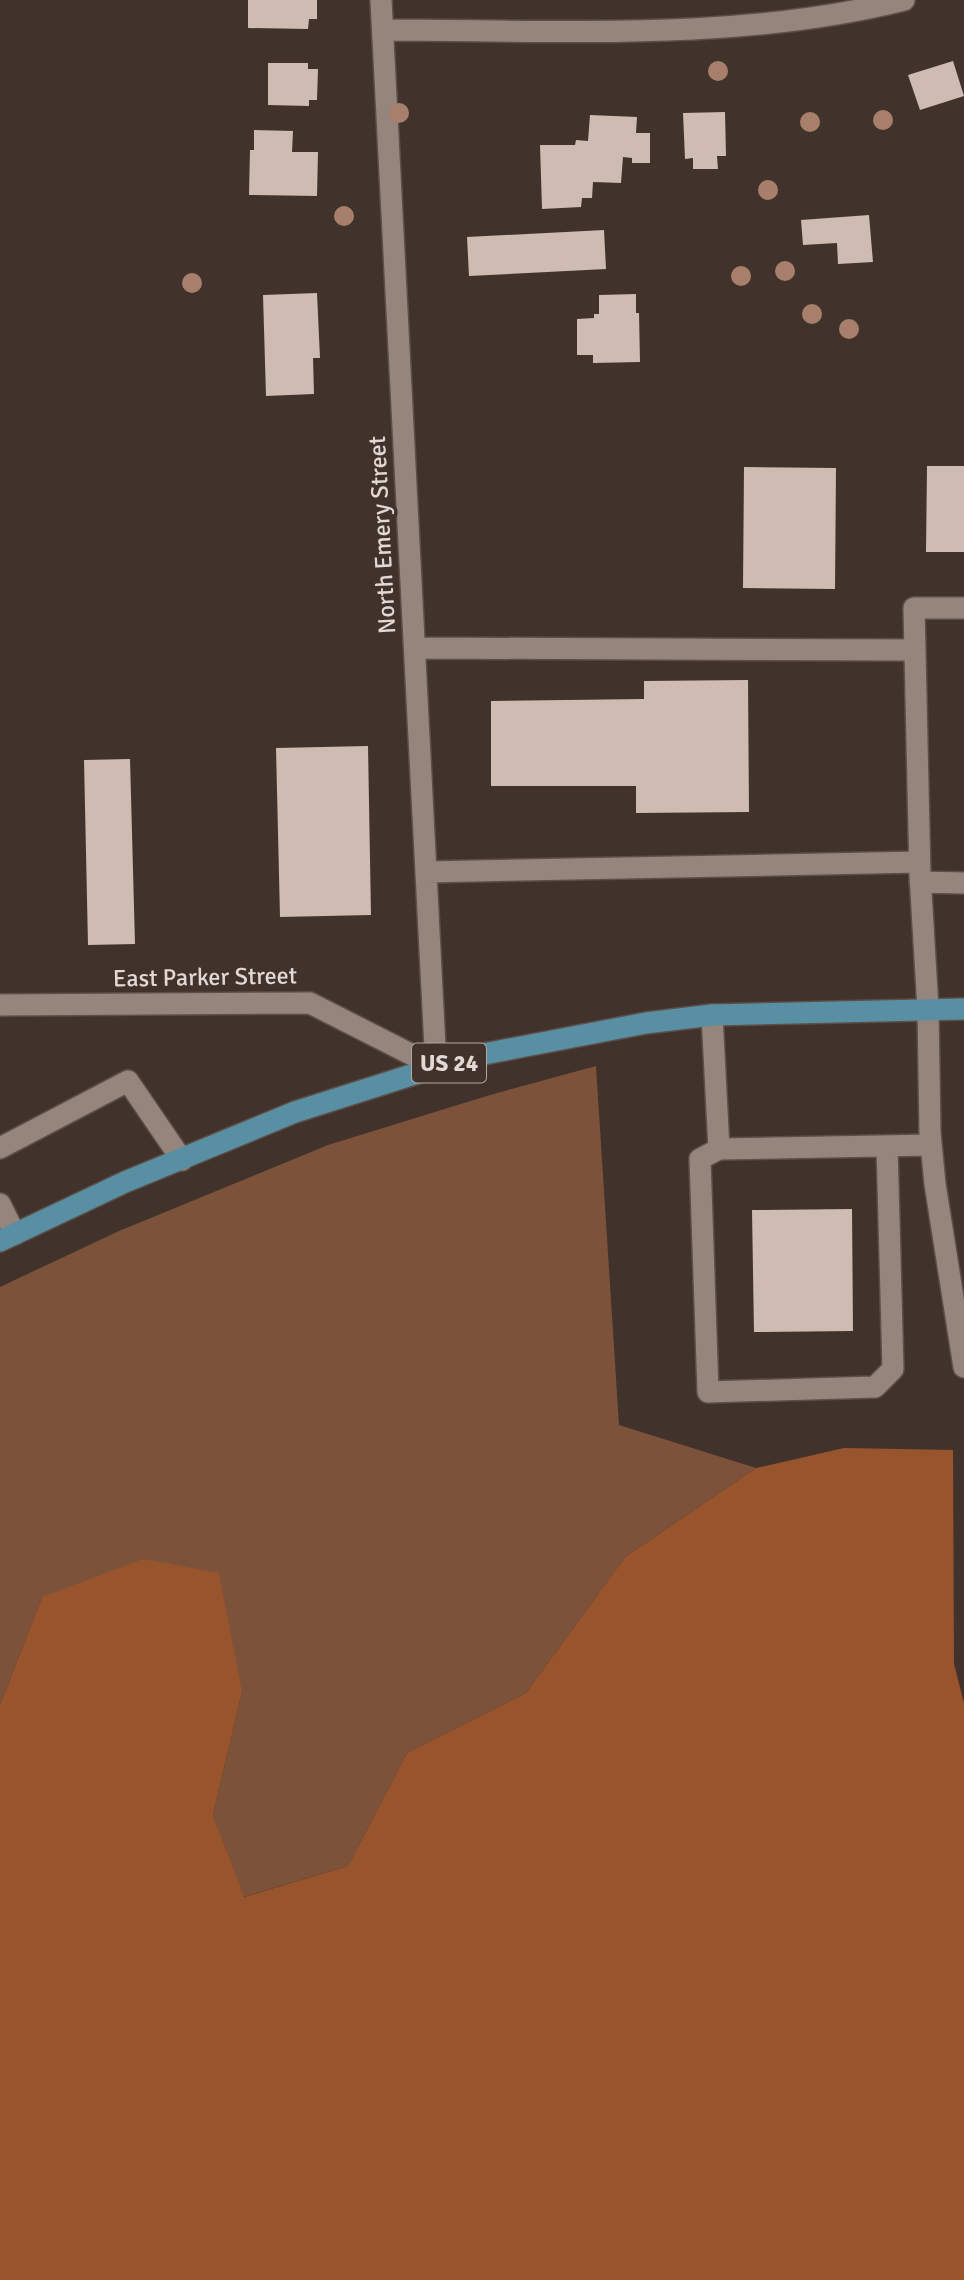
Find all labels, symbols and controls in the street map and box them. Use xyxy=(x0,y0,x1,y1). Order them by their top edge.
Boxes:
street label: North Emery Street xyxy=(362,435,402,635)
street label: East Parker Street xyxy=(113,960,297,994)
road number: US 24 xyxy=(412,1044,486,1082)

